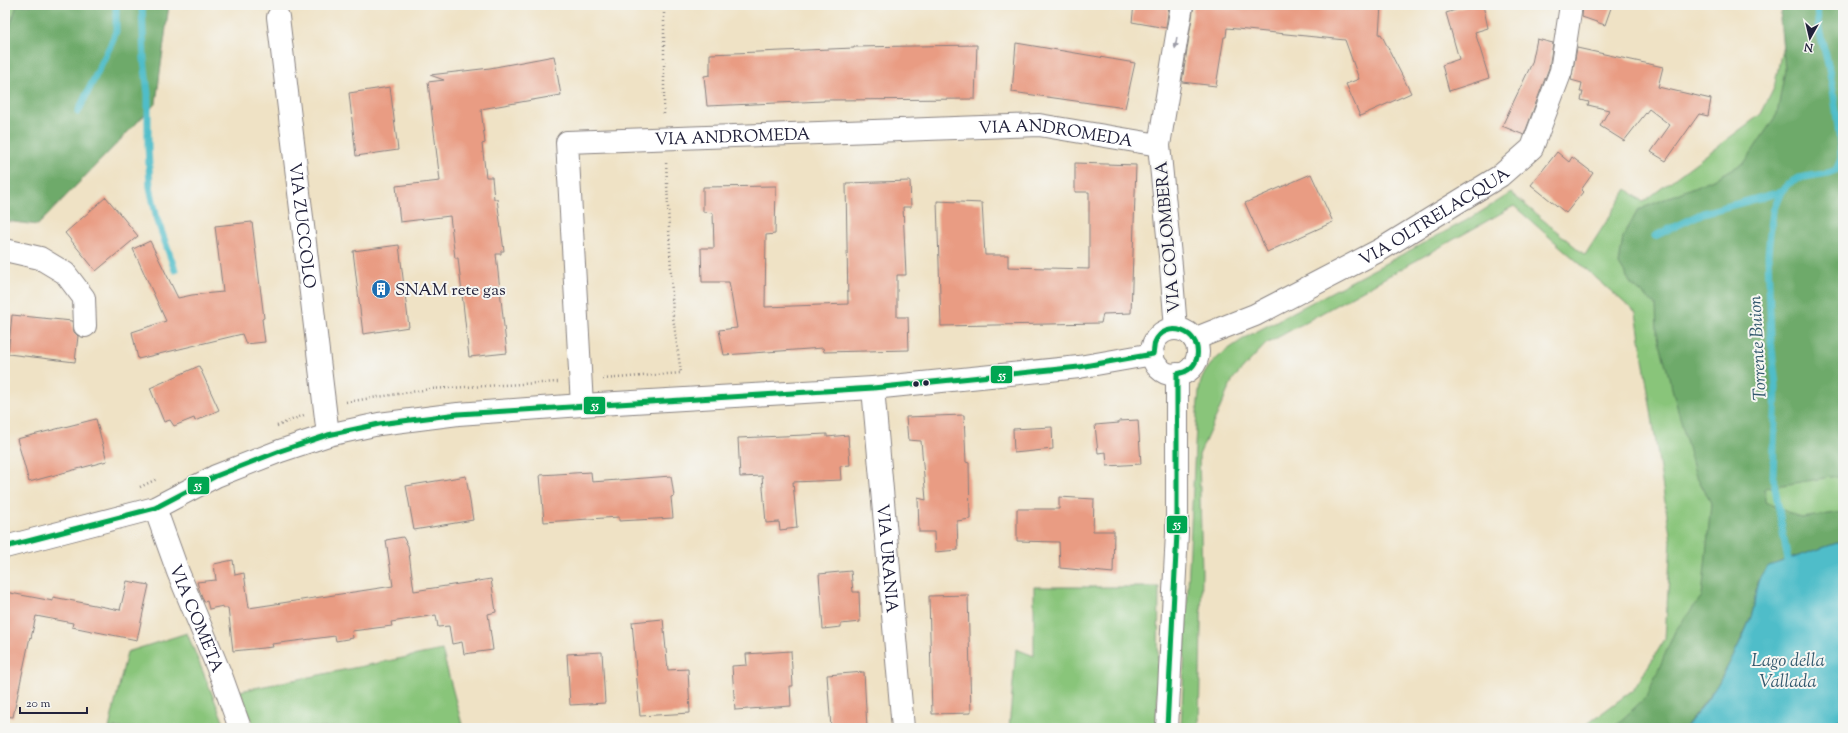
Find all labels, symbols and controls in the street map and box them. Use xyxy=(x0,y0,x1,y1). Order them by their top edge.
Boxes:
north arrow xyxy=(1790,18,1830,58)
one-way arrow xyxy=(1172,37,1178,50)
text: N xyxy=(1803,38,1815,56)
street label: VIA ANDROMEDA xyxy=(978,115,1135,154)
street label: VIA ANDROMEDA xyxy=(654,123,811,153)
street label: VIA COLOMBERA xyxy=(1150,160,1188,314)
street label: VIA ZUCCOLO xyxy=(282,161,320,290)
street label: VIA OLTRELACQUA xyxy=(1355,163,1516,273)
building icon: SNAM rete gas xyxy=(370,278,392,300)
place label: SNAM rete gas xyxy=(395,279,506,303)
water label: Torrente Buion xyxy=(1743,294,1775,401)
line badge: 55 xyxy=(990,365,1013,384)
text: 55 xyxy=(997,368,1006,384)
unlabelled marker xyxy=(921,378,931,388)
unlabelled marker xyxy=(911,379,921,389)
line badge: 55 xyxy=(583,396,606,415)
text: 55 xyxy=(590,398,599,414)
line badge: 55 xyxy=(187,476,210,495)
text: 55 xyxy=(193,478,202,494)
street label: VIA URANIA xyxy=(869,503,903,614)
line badge: 55 xyxy=(1166,515,1188,534)
text: 55 xyxy=(1172,517,1181,533)
street label: VIA COMETA xyxy=(162,562,229,677)
water label: Lago della Vallada xyxy=(1751,649,1825,696)
scale bar xyxy=(20,689,87,715)
text: 20 m xyxy=(26,695,51,713)

